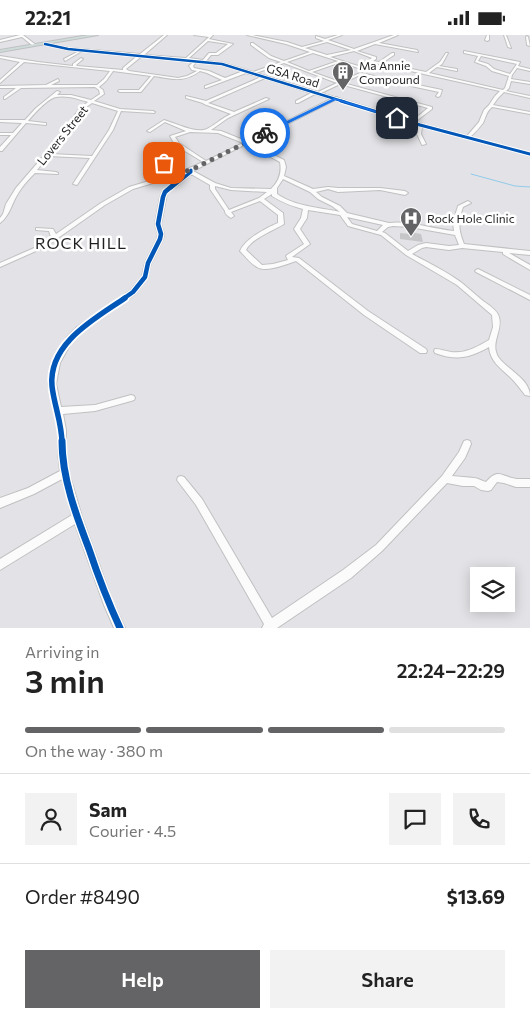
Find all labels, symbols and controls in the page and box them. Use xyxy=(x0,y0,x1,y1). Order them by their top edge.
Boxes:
text: 22:21 xyxy=(25,6,71,29)
place label: Ma Annie Compound xyxy=(359,58,420,86)
street label: GSA Road xyxy=(265,60,321,90)
building icon: Ma Annie Compound xyxy=(331,60,355,91)
pin xyxy=(376,97,418,139)
street label: Lovers Street xyxy=(34,102,90,168)
icon: home xyxy=(383,104,411,132)
courier xyxy=(240,108,290,158)
icon: bike xyxy=(251,119,279,147)
pin xyxy=(143,142,185,184)
icon: bag xyxy=(150,149,178,177)
hospital icon: Rock Hole Clinic xyxy=(399,206,423,237)
place label: Rock Hole Clinic xyxy=(427,211,515,225)
district label: ROCK HILL xyxy=(35,233,127,252)
map controls xyxy=(470,567,515,612)
button: layers xyxy=(470,567,515,612)
text: Arriving in xyxy=(25,642,99,661)
text: 22:24–22:29 xyxy=(397,659,505,682)
text: 3 min xyxy=(25,660,105,700)
text: On the way · 380 m xyxy=(25,741,163,760)
button: person xyxy=(25,793,77,845)
button: chat xyxy=(389,793,441,845)
button: phone xyxy=(453,793,505,845)
text: Sam xyxy=(89,798,127,821)
text: Courier · 4.5 xyxy=(89,821,176,840)
text: Order #8490 xyxy=(25,885,140,908)
text: $13.69 xyxy=(447,885,505,908)
button: Help xyxy=(25,950,260,1008)
button: Share xyxy=(270,950,505,1008)

